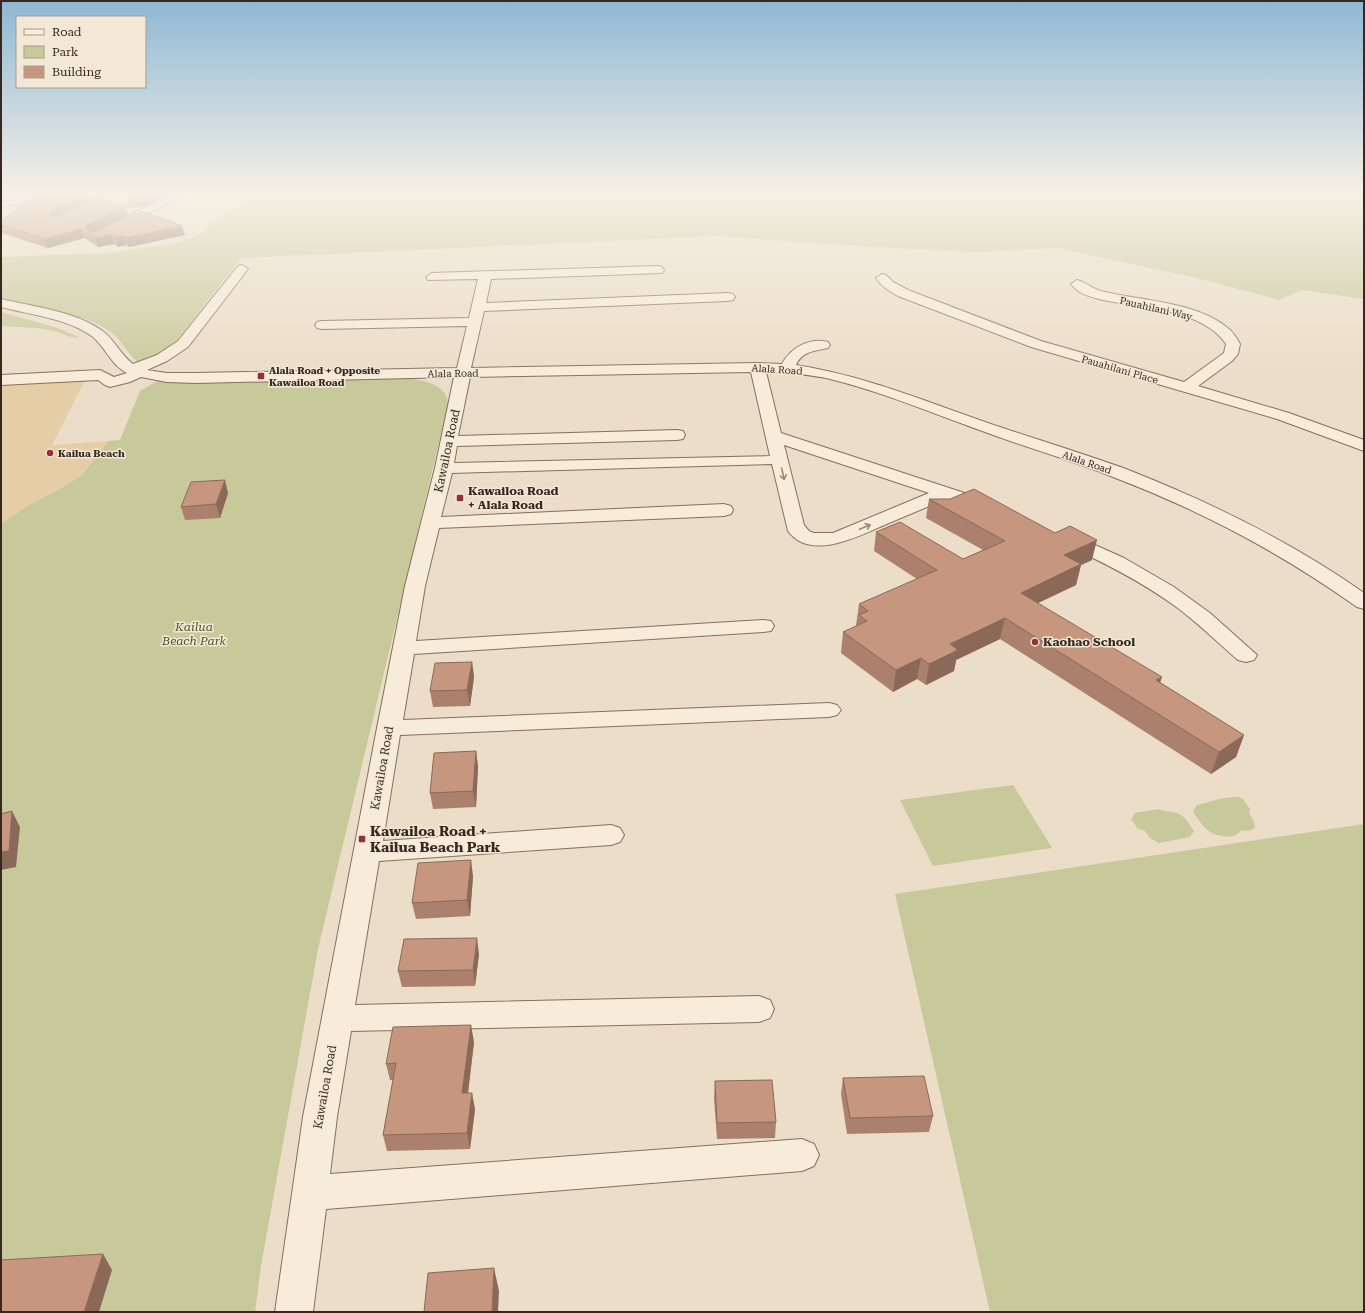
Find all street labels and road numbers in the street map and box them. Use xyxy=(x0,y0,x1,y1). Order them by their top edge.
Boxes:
street label: Pauahilani Way xyxy=(1118,295,1193,322)
street label: Pauahilani Place xyxy=(1080,353,1160,386)
street label: Alala Road xyxy=(751,362,804,377)
street label: Alala Road xyxy=(427,368,479,379)
street label: Kawailoa Road xyxy=(431,408,463,494)
street label: Alala Road xyxy=(1061,449,1113,476)
street label: Kawailoa Road xyxy=(368,725,396,811)
street label: Kawailoa Road xyxy=(311,1044,339,1130)

